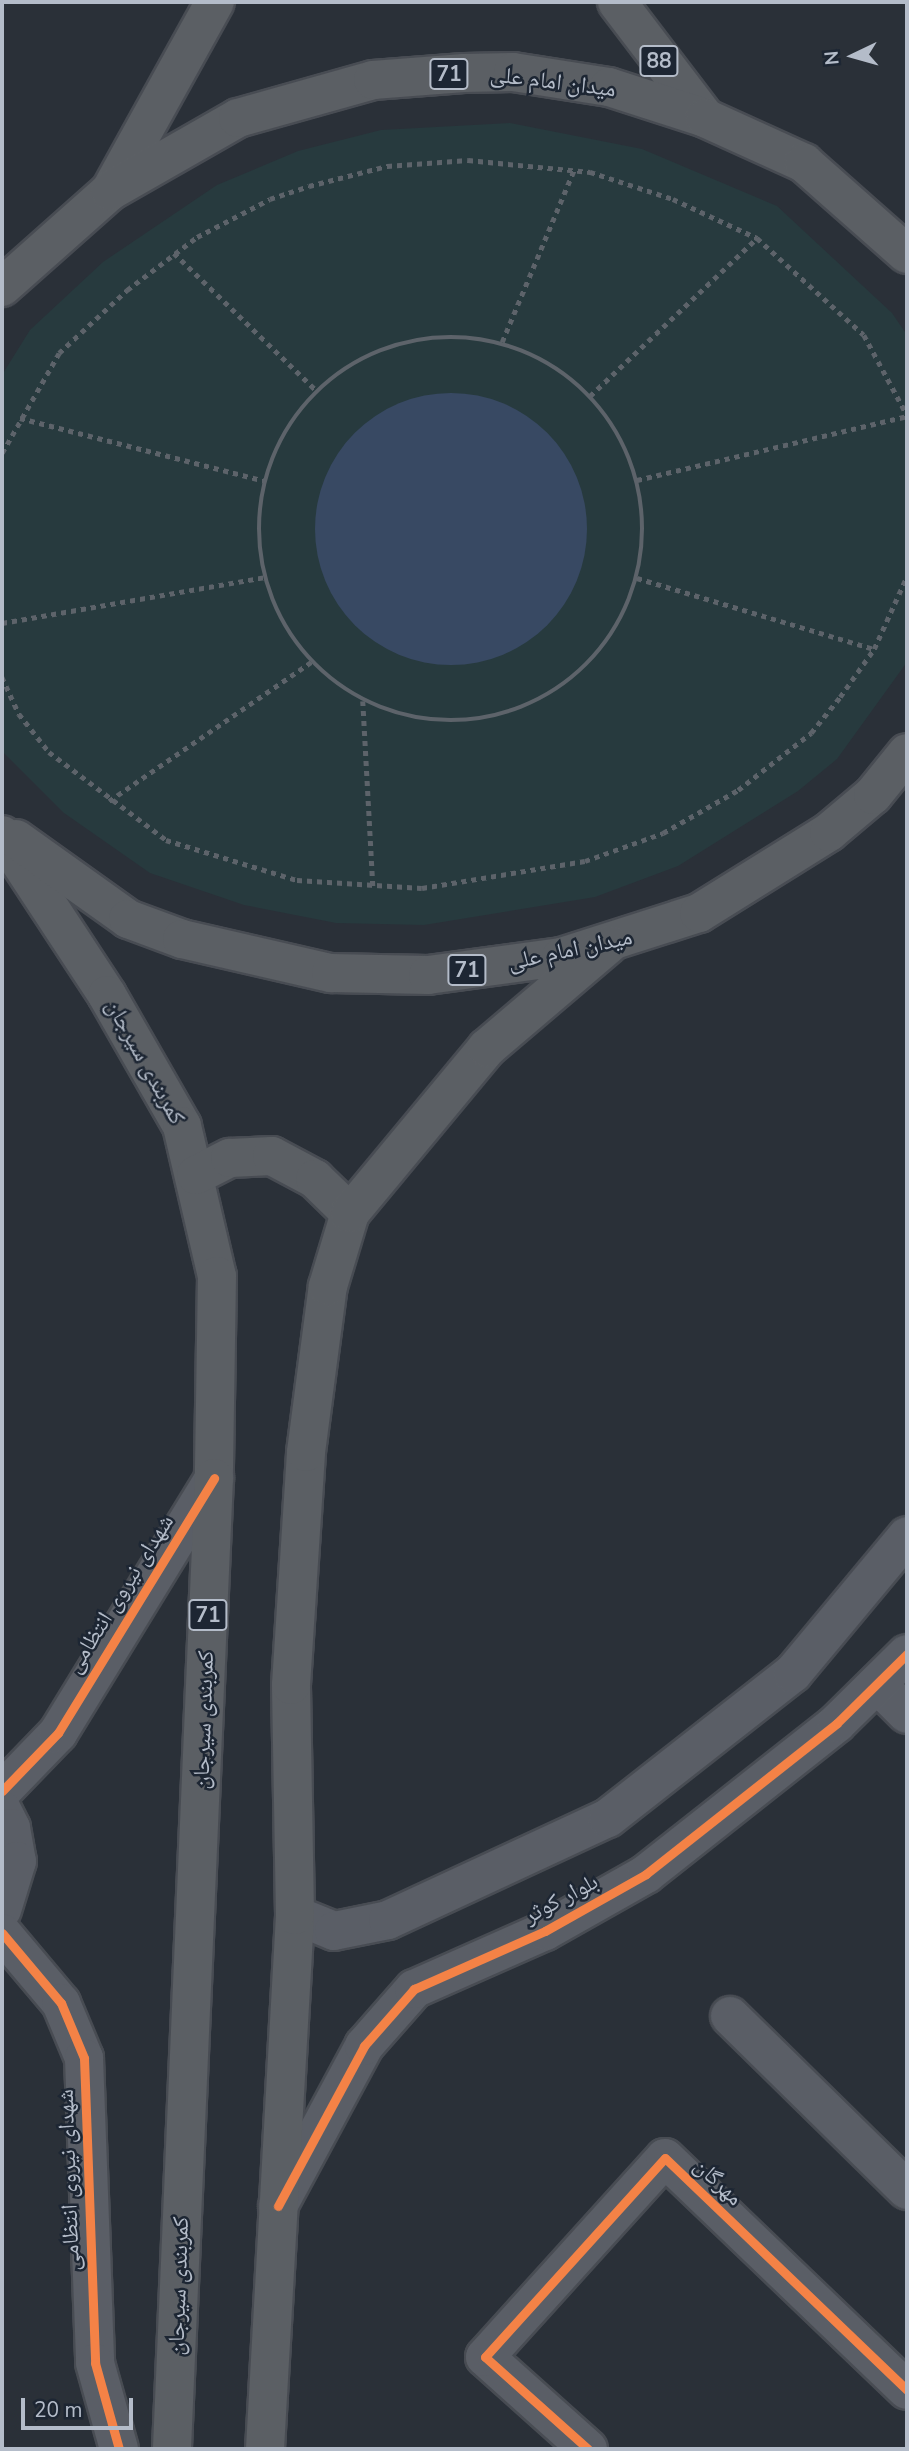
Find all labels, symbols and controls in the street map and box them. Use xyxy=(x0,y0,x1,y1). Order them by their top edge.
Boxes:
north arrow xyxy=(818,21,888,91)
road number: 88 xyxy=(638,43,680,78)
text: N xyxy=(819,50,846,66)
road number: 71 xyxy=(428,56,470,92)
street label: میدان امام علی xyxy=(489,61,617,103)
street label: میدان امام علی xyxy=(505,923,635,977)
road number: 71 xyxy=(446,953,488,988)
street label: کمربندی سیرجان xyxy=(99,995,191,1129)
street label: شهدای نیروی انتظامی xyxy=(60,1510,180,1678)
road number: 71 xyxy=(187,1598,229,1632)
street label: کمربندی سیرجان xyxy=(188,1650,220,1790)
street label: بلوار کوثر xyxy=(519,1868,603,1930)
street label: شهدای نیروی انتظامی xyxy=(52,2089,86,2271)
street label: مهرگان xyxy=(688,2152,748,2212)
street label: کمربندی سیرجان xyxy=(163,2216,195,2356)
scale bar xyxy=(24,2384,136,2428)
text: 20 m xyxy=(34,2396,83,2424)

